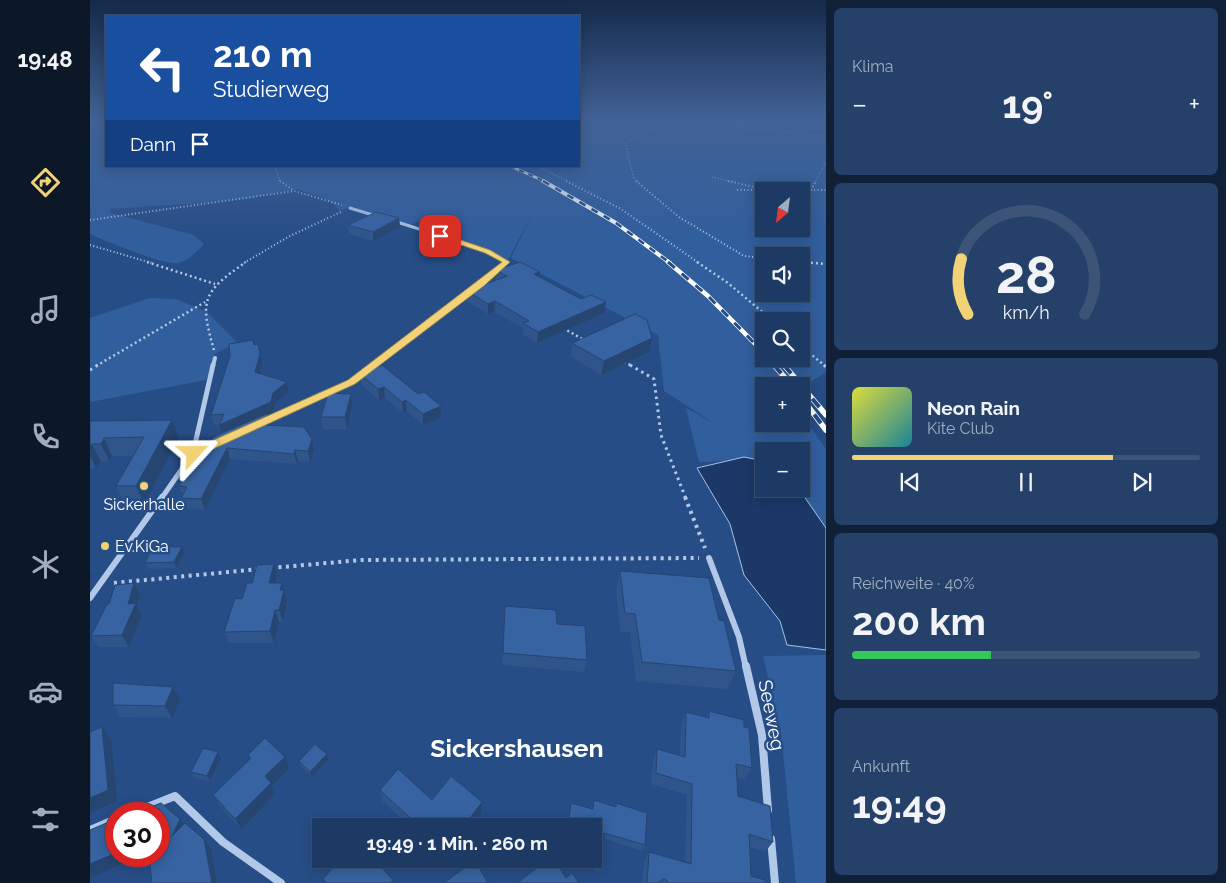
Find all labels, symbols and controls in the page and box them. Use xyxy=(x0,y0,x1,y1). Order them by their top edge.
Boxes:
text: 210 m xyxy=(213,34,313,75)
icon: left xyxy=(130,35,195,100)
text: 19:48 xyxy=(17,46,73,72)
text: Klima xyxy=(852,57,894,76)
text: Studierweg xyxy=(213,76,330,102)
text: 19° xyxy=(1002,82,1053,127)
text: − xyxy=(852,88,867,121)
text: + xyxy=(1188,88,1200,121)
icon: arrive xyxy=(186,130,214,158)
text: Dann xyxy=(130,133,176,155)
icon: directions xyxy=(28,165,63,200)
north arrow xyxy=(755,182,810,238)
map controls xyxy=(755,182,810,497)
pin xyxy=(419,215,461,257)
icon: arrive xyxy=(426,222,454,250)
text: 28 xyxy=(996,244,1056,305)
button: sound xyxy=(755,247,810,302)
icon: music xyxy=(28,292,63,327)
text: km/h xyxy=(1002,302,1050,323)
button: search xyxy=(755,312,810,367)
button: + xyxy=(755,377,810,432)
text: Neon Rain xyxy=(927,397,1020,419)
icon: phone xyxy=(28,419,63,454)
text: Kite Club xyxy=(927,419,994,438)
position arrow xyxy=(167,426,219,478)
button: − xyxy=(755,442,810,497)
icon: previous xyxy=(896,468,924,496)
icon: pause xyxy=(1012,468,1040,496)
icon: next xyxy=(1128,468,1156,496)
marker: Sickerhalle xyxy=(138,480,150,492)
place label: Sickerhalle xyxy=(103,495,185,514)
place label: Ev.KiGa xyxy=(115,537,169,556)
marker: Ev.KiGa xyxy=(99,540,111,552)
icon: climate xyxy=(28,547,63,582)
text: Reichweite · 40% xyxy=(852,574,974,593)
text: 200 km xyxy=(852,599,986,644)
icon: car xyxy=(28,674,63,709)
street label: Seeweg xyxy=(754,678,790,752)
district label: Sickershausen xyxy=(430,733,604,763)
text: Ankunft xyxy=(852,757,910,776)
text: 19:49 xyxy=(852,782,947,827)
icon: filters xyxy=(28,802,63,837)
speed limit sign: 30 xyxy=(105,802,170,867)
text: 19:49 · 1 Min. · 260 m xyxy=(366,832,548,854)

